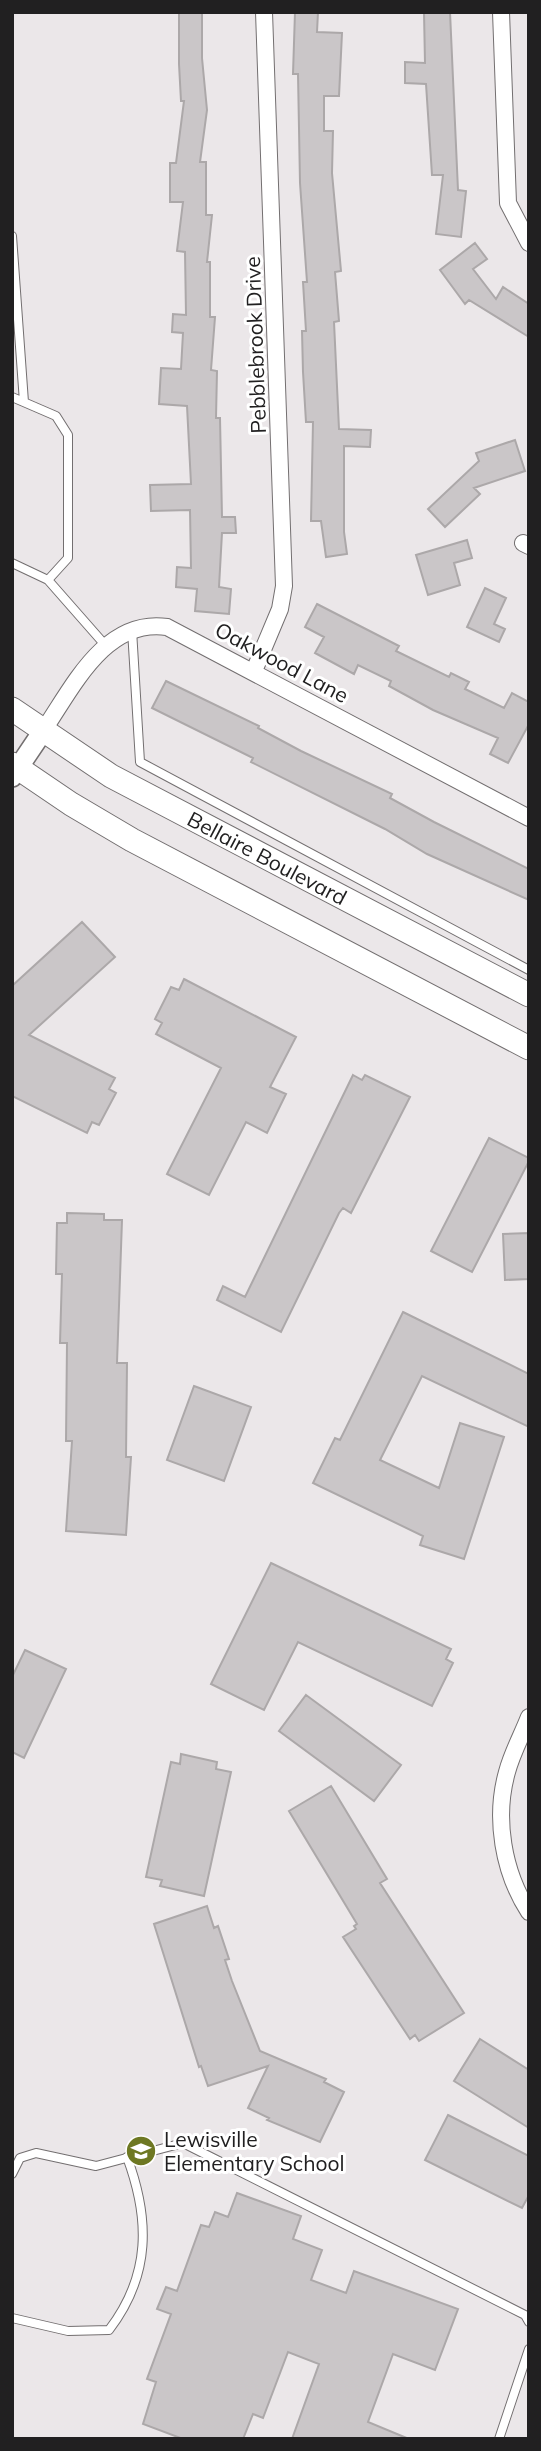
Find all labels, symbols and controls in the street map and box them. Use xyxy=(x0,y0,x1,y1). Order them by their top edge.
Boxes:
street label: Pebblebrook Drive xyxy=(239,256,271,434)
street label: Oakwood Lane xyxy=(211,616,353,708)
street label: Bellaire Boulevard xyxy=(183,806,351,910)
place label: Lewisville Elementary School xyxy=(164,2126,345,2176)
school or university icon: Lewisville Elementary School xyxy=(124,2134,158,2168)

